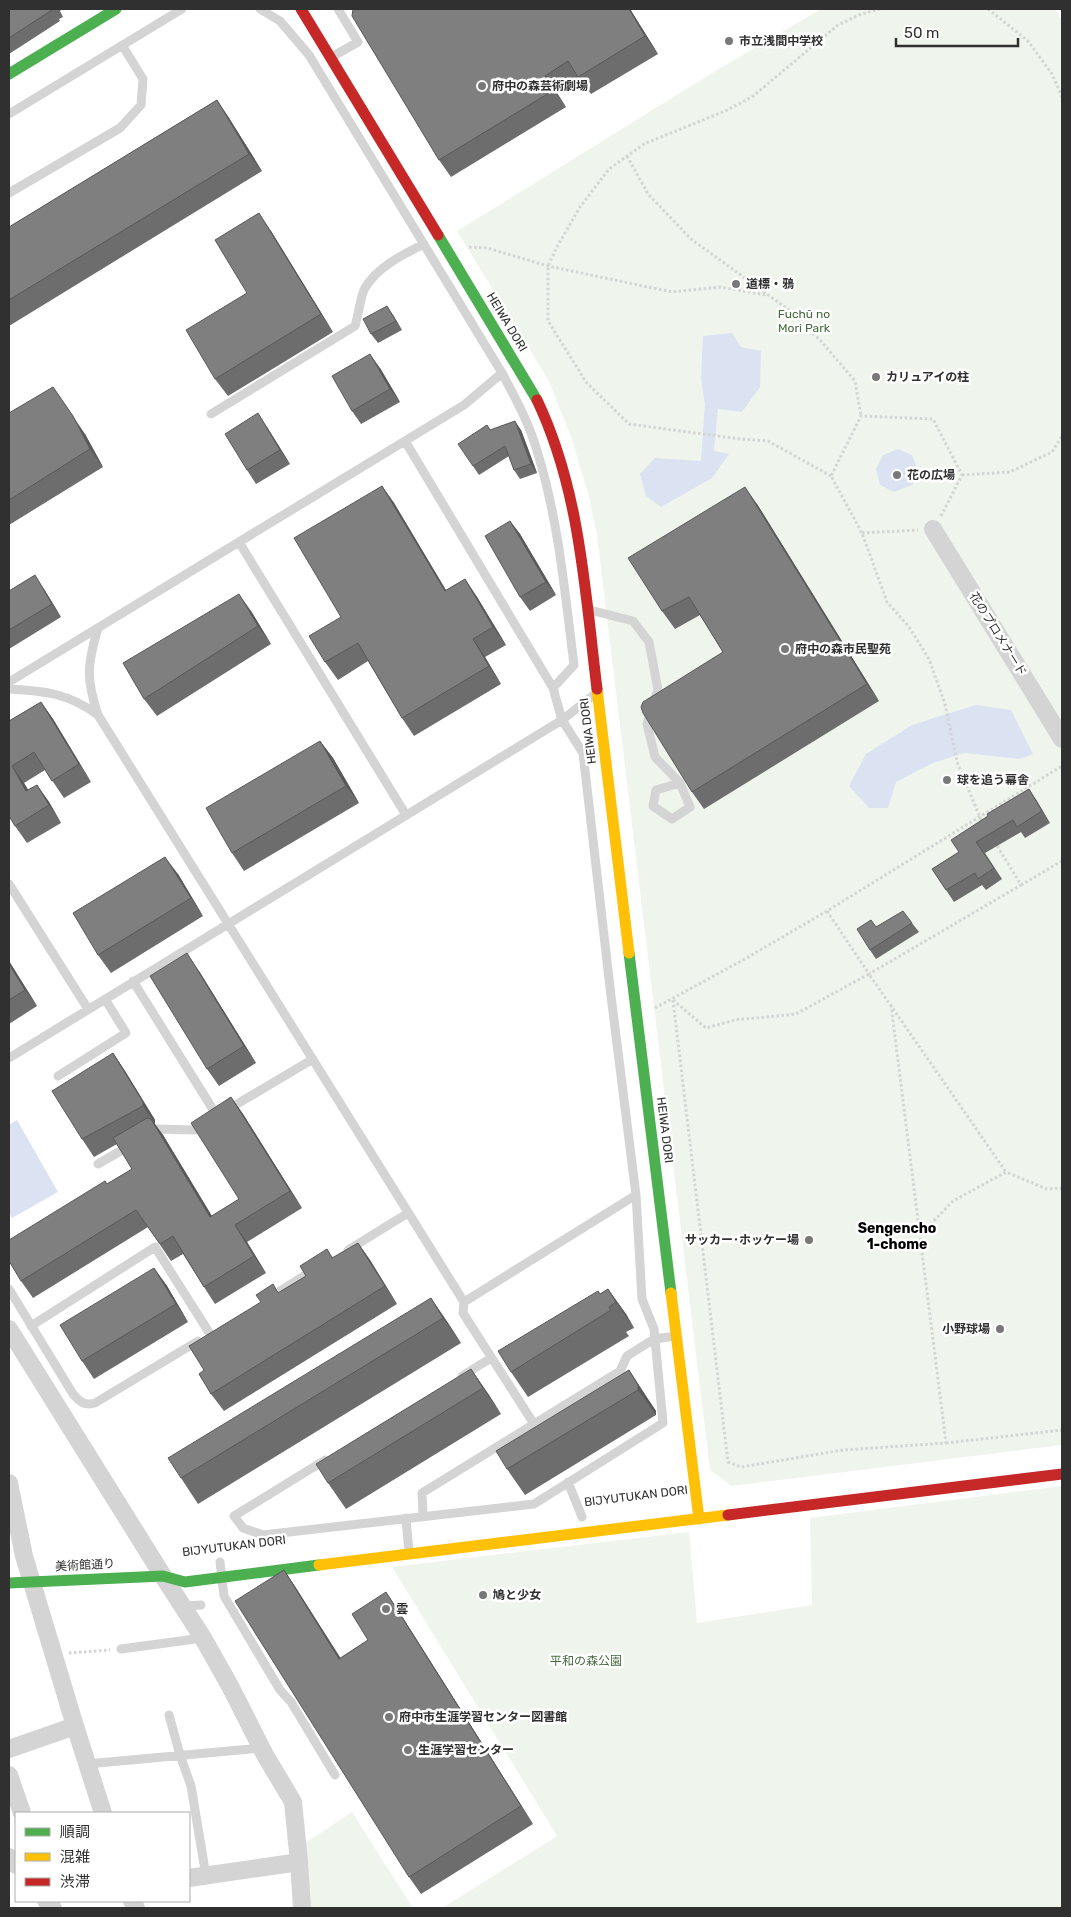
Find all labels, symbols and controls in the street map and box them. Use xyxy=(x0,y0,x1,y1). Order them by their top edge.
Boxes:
scale bar xyxy=(896,15,1018,47)
text: 50 m xyxy=(904,24,939,42)
place label: 市立浅間中学校 xyxy=(739,34,823,48)
marker: 市立浅間中学校 xyxy=(723,35,735,47)
place label: 府中の森芸術劇場 xyxy=(492,79,588,93)
marker: 府中の森芸術劇場 xyxy=(476,80,488,92)
place label: 道標・鴉 xyxy=(746,277,795,291)
marker: 道標・鴉 xyxy=(730,278,742,290)
street label: HEIWA DORI xyxy=(484,290,530,354)
park label: Fuchū no Mori Park xyxy=(778,307,831,335)
place label: カリュアイの柱 xyxy=(886,370,969,384)
marker: カリュアイの柱 xyxy=(870,371,882,383)
place label: 花の広場 xyxy=(907,468,955,482)
marker: 花の広場 xyxy=(891,469,903,481)
street label: 花のプロメナード xyxy=(967,590,1029,678)
place label: 府中の森市民聖苑 xyxy=(795,642,891,656)
marker: 府中の森市民聖苑 xyxy=(779,643,791,655)
street label: HEIWA DORI xyxy=(577,697,599,765)
place label: 球を追う幕舎 xyxy=(957,773,1029,787)
marker: 球を追う幕舎 xyxy=(941,774,953,786)
street label: HEIWA DORI xyxy=(654,1096,676,1164)
district label: Sengencho 1-chome xyxy=(858,1220,936,1253)
place label: サッカー･ホッケー場 xyxy=(685,1233,799,1247)
marker: サッカー･ホッケー場 xyxy=(803,1234,815,1246)
place label: 小野球場 xyxy=(942,1322,990,1336)
marker: 小野球場 xyxy=(994,1323,1006,1335)
street label: BIJYUTUKAN DORI xyxy=(583,1483,689,1509)
street label: BIJYUTUKAN DORI xyxy=(181,1533,287,1559)
street label: 美術館通り xyxy=(55,1556,115,1574)
place label: 鳩と少女 xyxy=(492,1588,541,1602)
marker: 鳩と少女 xyxy=(477,1589,489,1601)
place label: 雲 xyxy=(396,1602,408,1616)
marker: 雲 xyxy=(380,1603,392,1615)
park label: 平和の森公園 xyxy=(550,1654,622,1668)
place label: 府中市生涯学習センター図書館 xyxy=(399,1710,567,1724)
marker: 府中市生涯学習センター図書館 xyxy=(383,1711,395,1723)
place label: 生涯学習センター xyxy=(418,1743,514,1757)
marker: 生涯学習センター xyxy=(402,1744,414,1756)
legend xyxy=(15,1812,190,1902)
text: 順調 xyxy=(60,1823,90,1841)
text: 混雑 xyxy=(60,1848,90,1866)
text: 渋滞 xyxy=(60,1873,90,1891)

